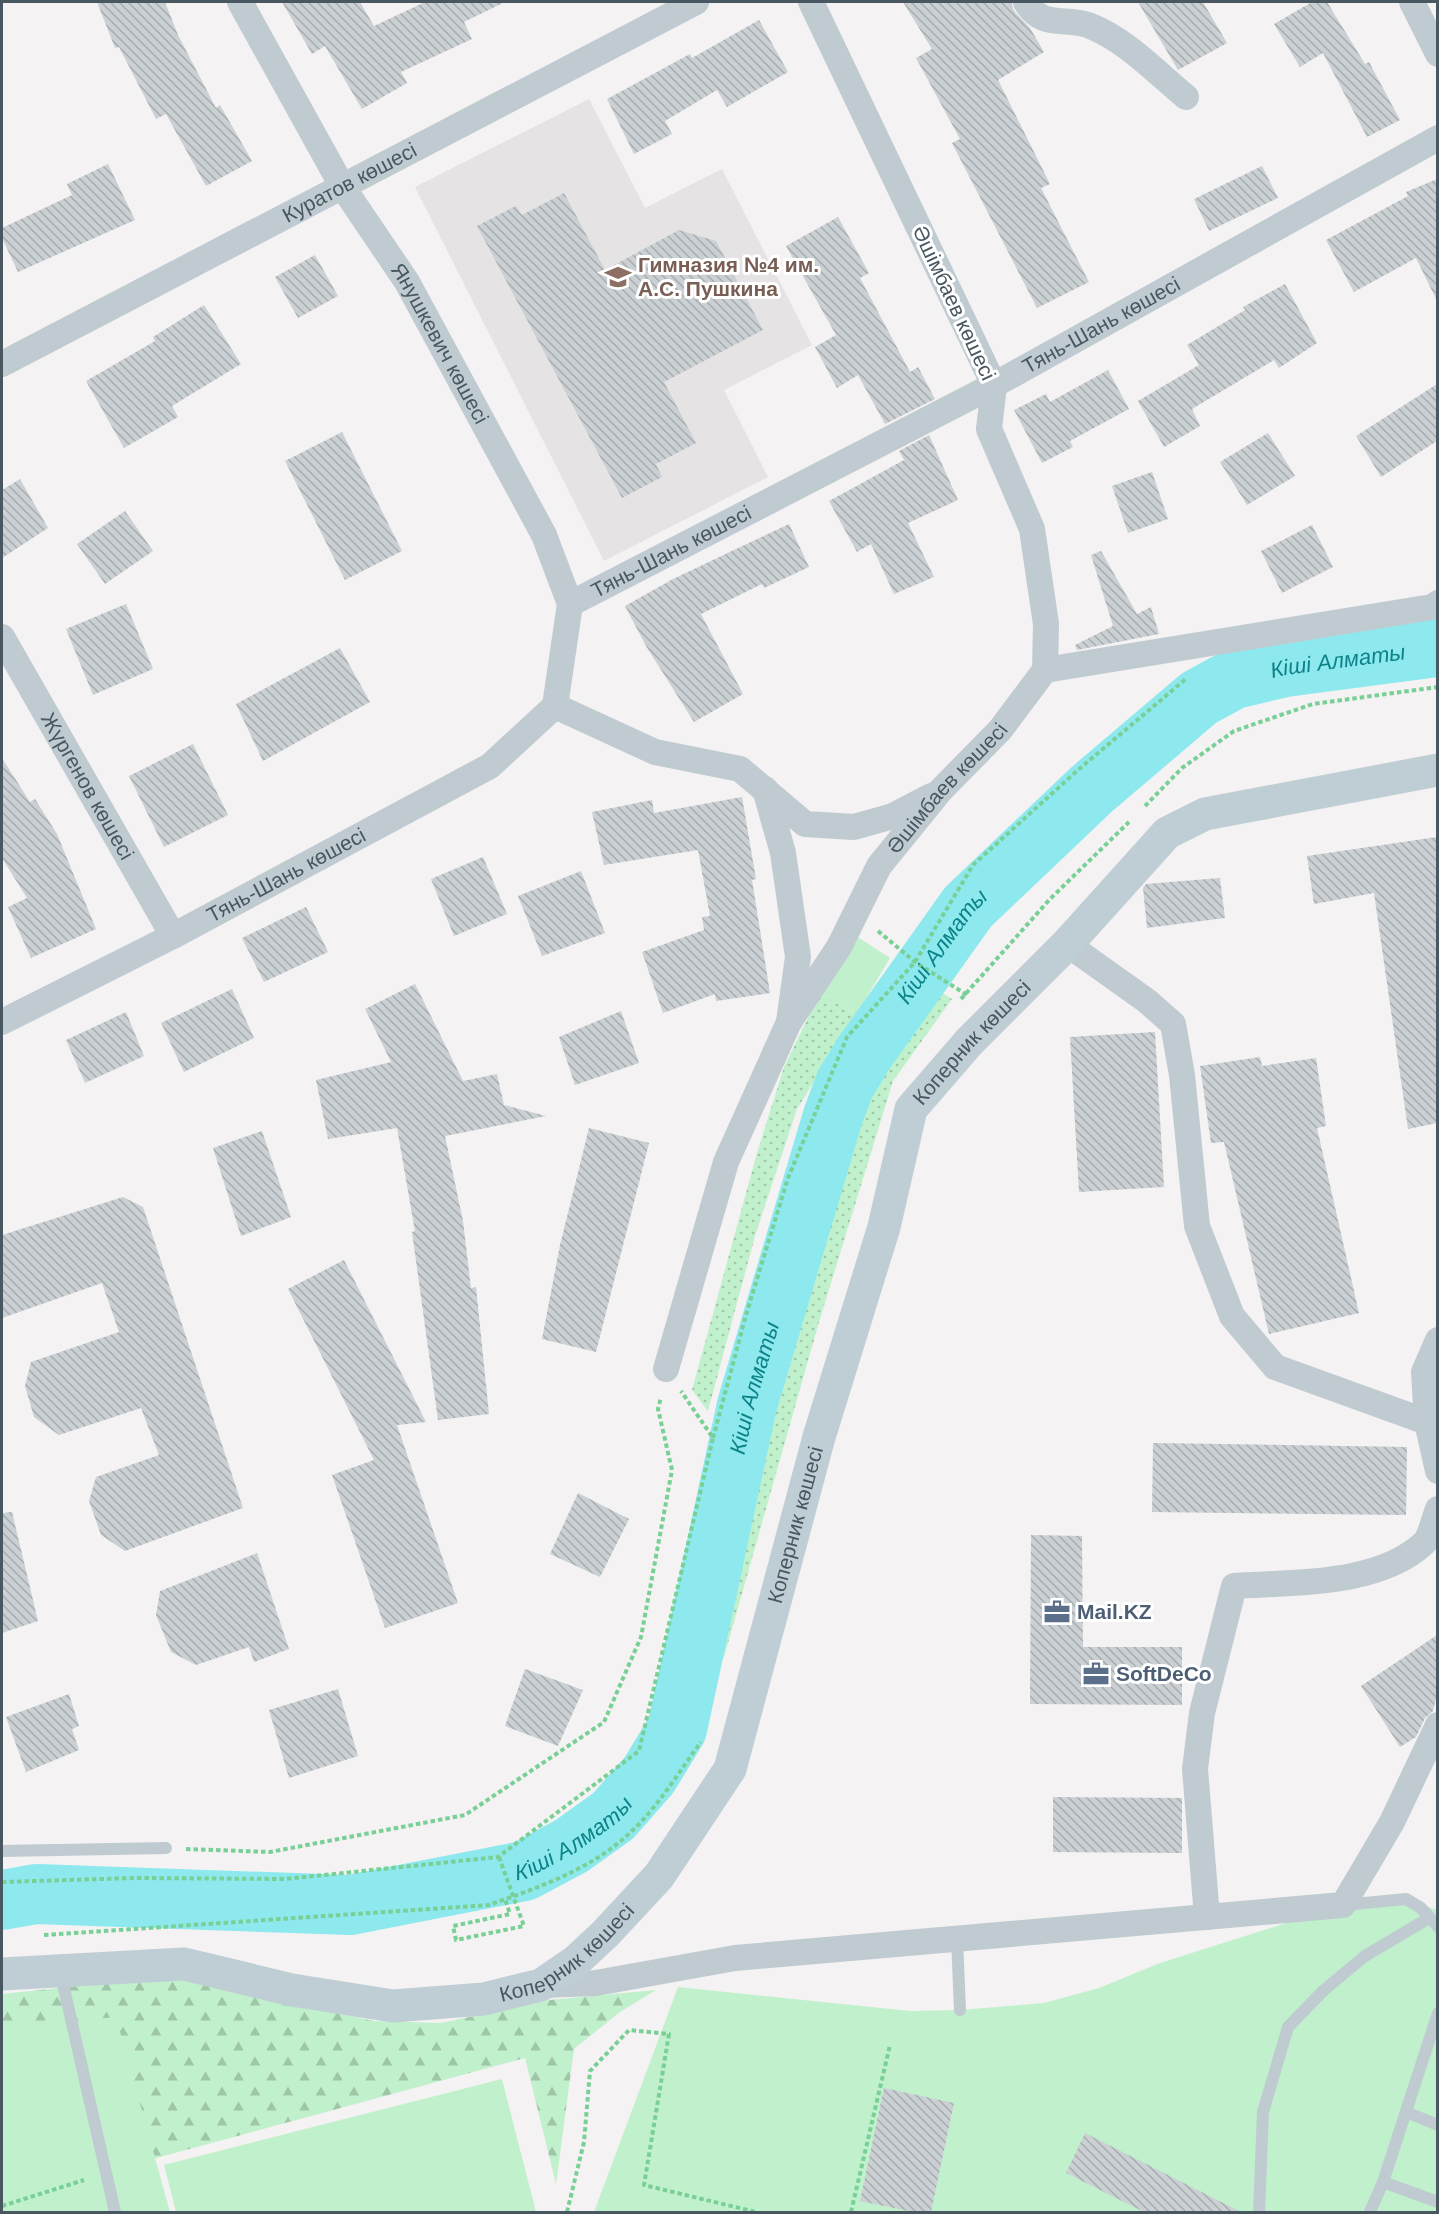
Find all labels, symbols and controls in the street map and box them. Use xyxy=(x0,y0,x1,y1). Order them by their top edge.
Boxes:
street label: Куратов көшесі xyxy=(278,138,420,227)
street label: Әшімбаев көшесі xyxy=(909,222,1000,384)
place label: Гимназия №4 им. А.С. Пушкина xyxy=(638,253,819,300)
street label: Янушкевич көшесі xyxy=(387,259,493,427)
school or university icon: Гимназия №4 им. А.С. Пушкина xyxy=(603,262,633,292)
street label: Тянь-Шань көшесі xyxy=(1018,272,1184,378)
street label: Тянь-Шань көшесі xyxy=(587,501,755,602)
water label: Кіші Алматы xyxy=(1268,639,1407,683)
street label: Жүргенов көшесі xyxy=(37,709,139,864)
street label: Әшімбаев көшесі xyxy=(882,719,1012,858)
street label: Тянь-Шань көшесі xyxy=(203,823,369,927)
water label: Кіші Алматы xyxy=(891,884,992,1008)
street label: Коперник көшесі xyxy=(908,975,1035,1109)
water label: Кіші Алматы xyxy=(725,1319,784,1456)
street label: Коперник көшесі xyxy=(763,1444,827,1606)
office icon: Mail.KZ xyxy=(1042,1597,1072,1627)
place label: Mail.KZ xyxy=(1077,1600,1152,1623)
office icon: SoftDeCo xyxy=(1081,1659,1111,1689)
place label: SoftDeCo xyxy=(1116,1662,1212,1685)
water label: Кіші Алматы xyxy=(513,1791,637,1885)
street label: Коперник көшесі xyxy=(497,1899,638,2006)

